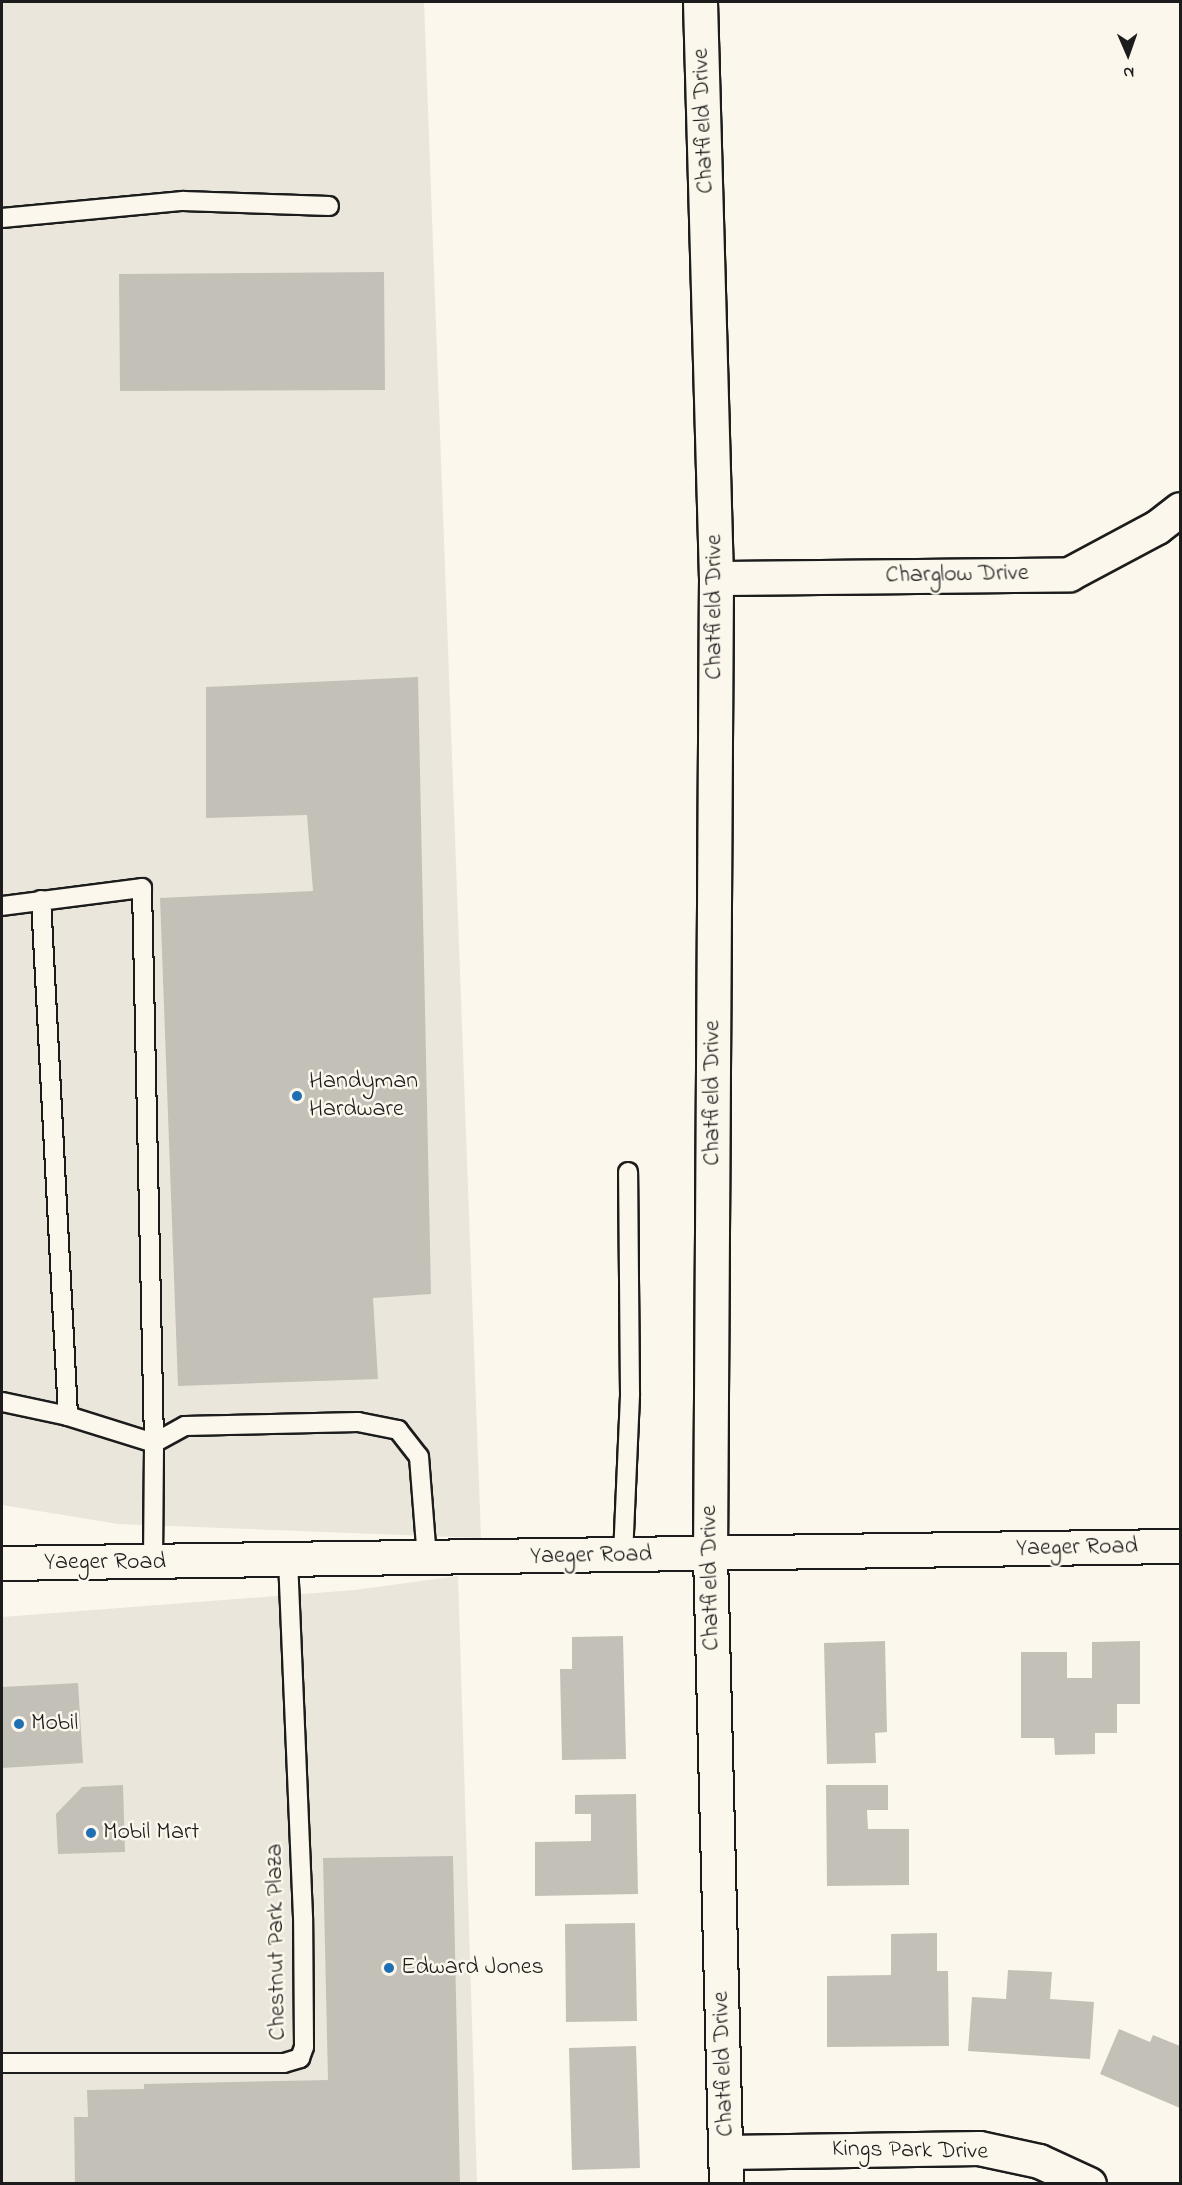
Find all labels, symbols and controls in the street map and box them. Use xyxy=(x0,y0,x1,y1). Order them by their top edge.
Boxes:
north arrow xyxy=(1098,24,1158,84)
street label: Chatfield Drive xyxy=(687,48,721,194)
text: N xyxy=(1123,60,1134,84)
street label: Chatfield Drive xyxy=(701,534,729,680)
street label: Charglow Drive xyxy=(885,559,1029,591)
street label: Chatfield Drive xyxy=(699,1020,727,1166)
place label: Handyman Hardware xyxy=(309,1068,418,1124)
marker: Handyman Hardware xyxy=(290,1089,304,1103)
street label: Chatfield Drive xyxy=(695,1505,727,1651)
street label: Yaeger Road xyxy=(1016,1533,1138,1563)
street label: Yaeger Road xyxy=(530,1541,652,1571)
street label: Yaeger Road xyxy=(44,1549,166,1577)
place label: Mobil xyxy=(31,1710,78,1738)
marker: Mobil xyxy=(12,1717,26,1731)
place label: Mobil Mart xyxy=(103,1819,199,1847)
marker: Mobil Mart xyxy=(84,1826,98,1840)
street label: Chestnut Park Plaza xyxy=(261,1843,293,2041)
place label: Edward Jones xyxy=(401,1954,544,1982)
marker: Edward Jones xyxy=(382,1961,396,1975)
street label: Chatfield Drive xyxy=(707,1991,741,2137)
street label: Kings Park Drive xyxy=(832,2135,988,2167)

